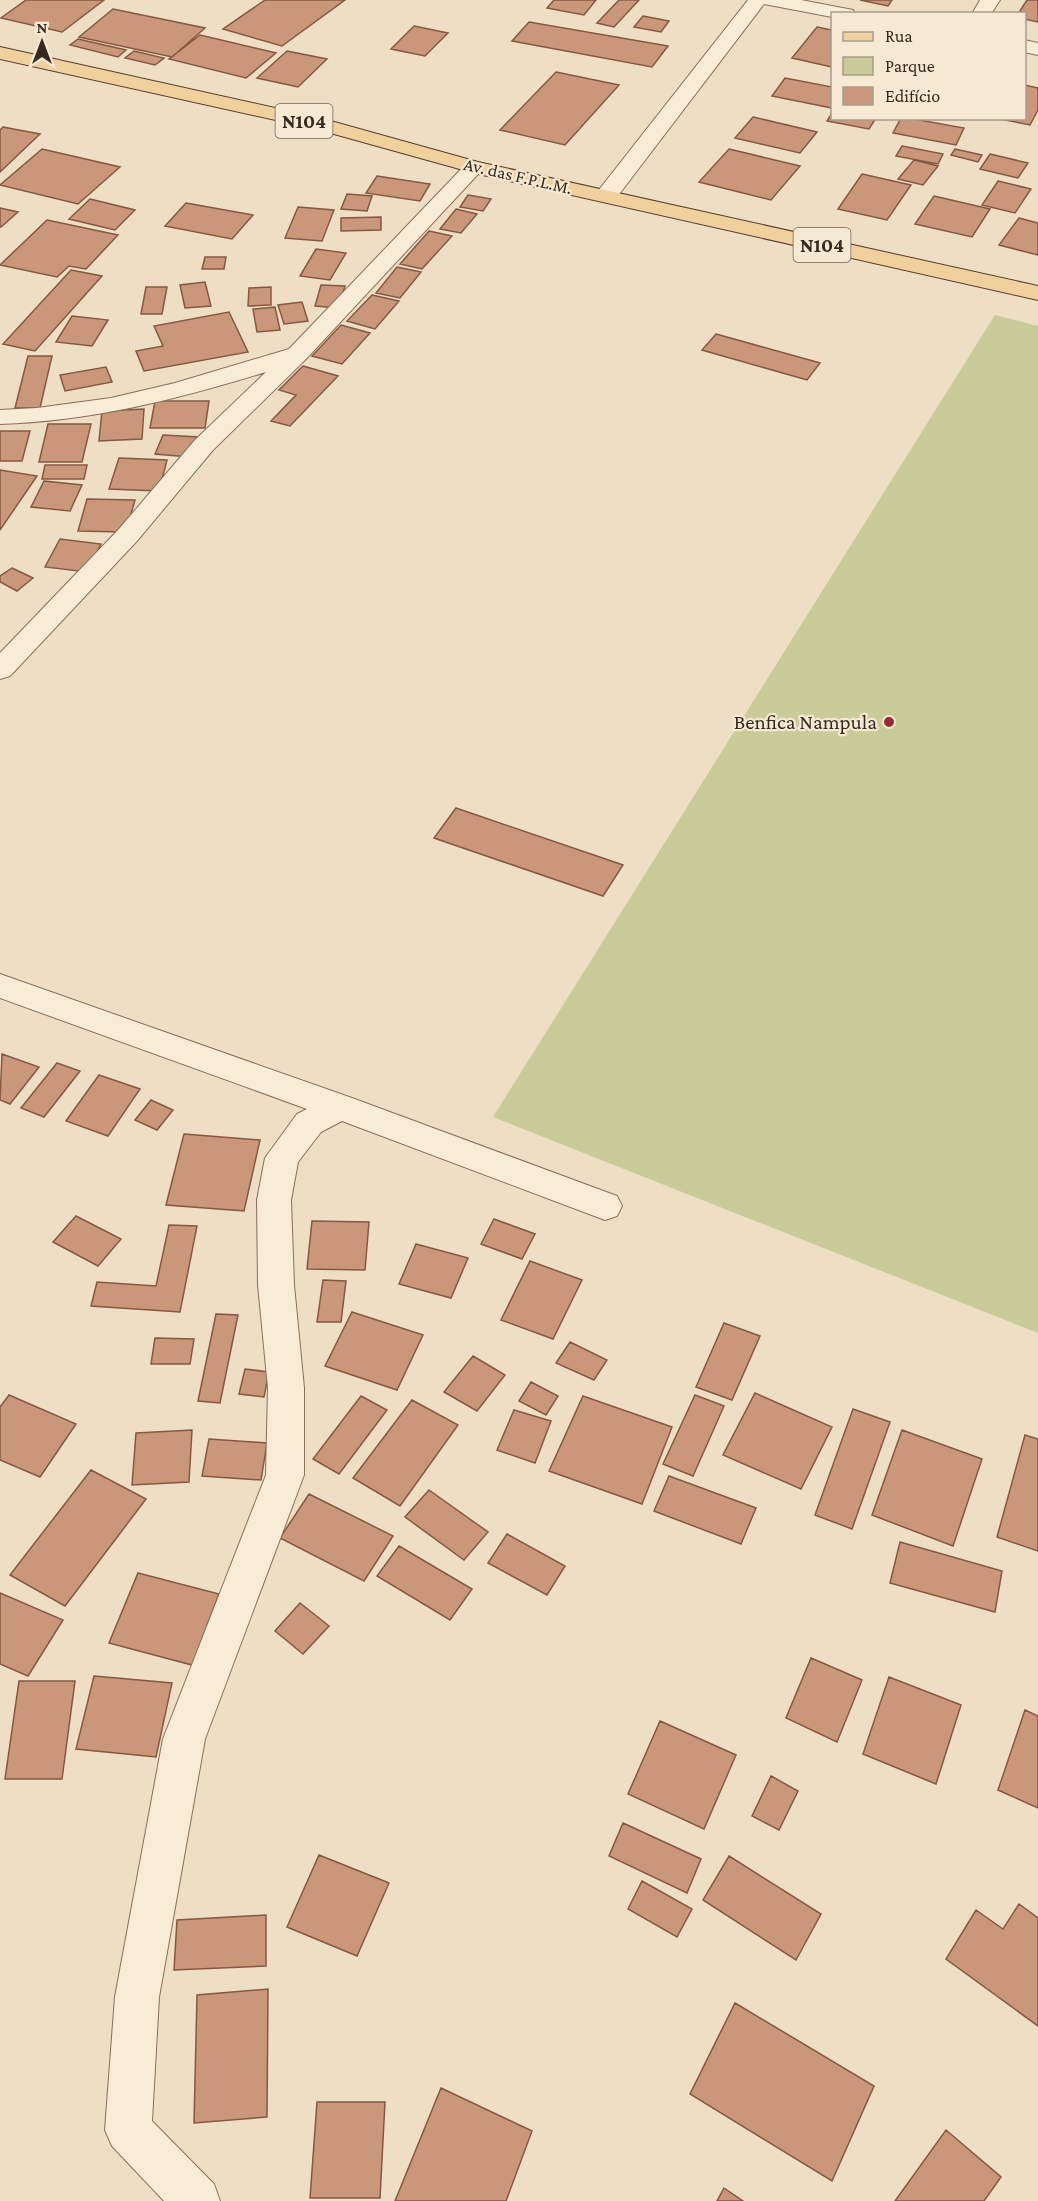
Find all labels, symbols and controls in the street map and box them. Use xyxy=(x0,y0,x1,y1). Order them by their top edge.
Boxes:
north arrow xyxy=(12,12,72,72)
legend xyxy=(831,12,1026,120)
text: N xyxy=(37,19,48,36)
text: Rua xyxy=(885,26,913,46)
text: Parque xyxy=(885,56,935,76)
text: Edifício xyxy=(885,86,940,106)
road number: N104 xyxy=(276,104,332,138)
street label: Av. das F.P.L.M. xyxy=(462,154,574,198)
road number: N104 xyxy=(794,228,850,262)
place label: Benfica Nampula xyxy=(734,710,877,734)
marker: Benfica Nampula xyxy=(882,715,896,729)

